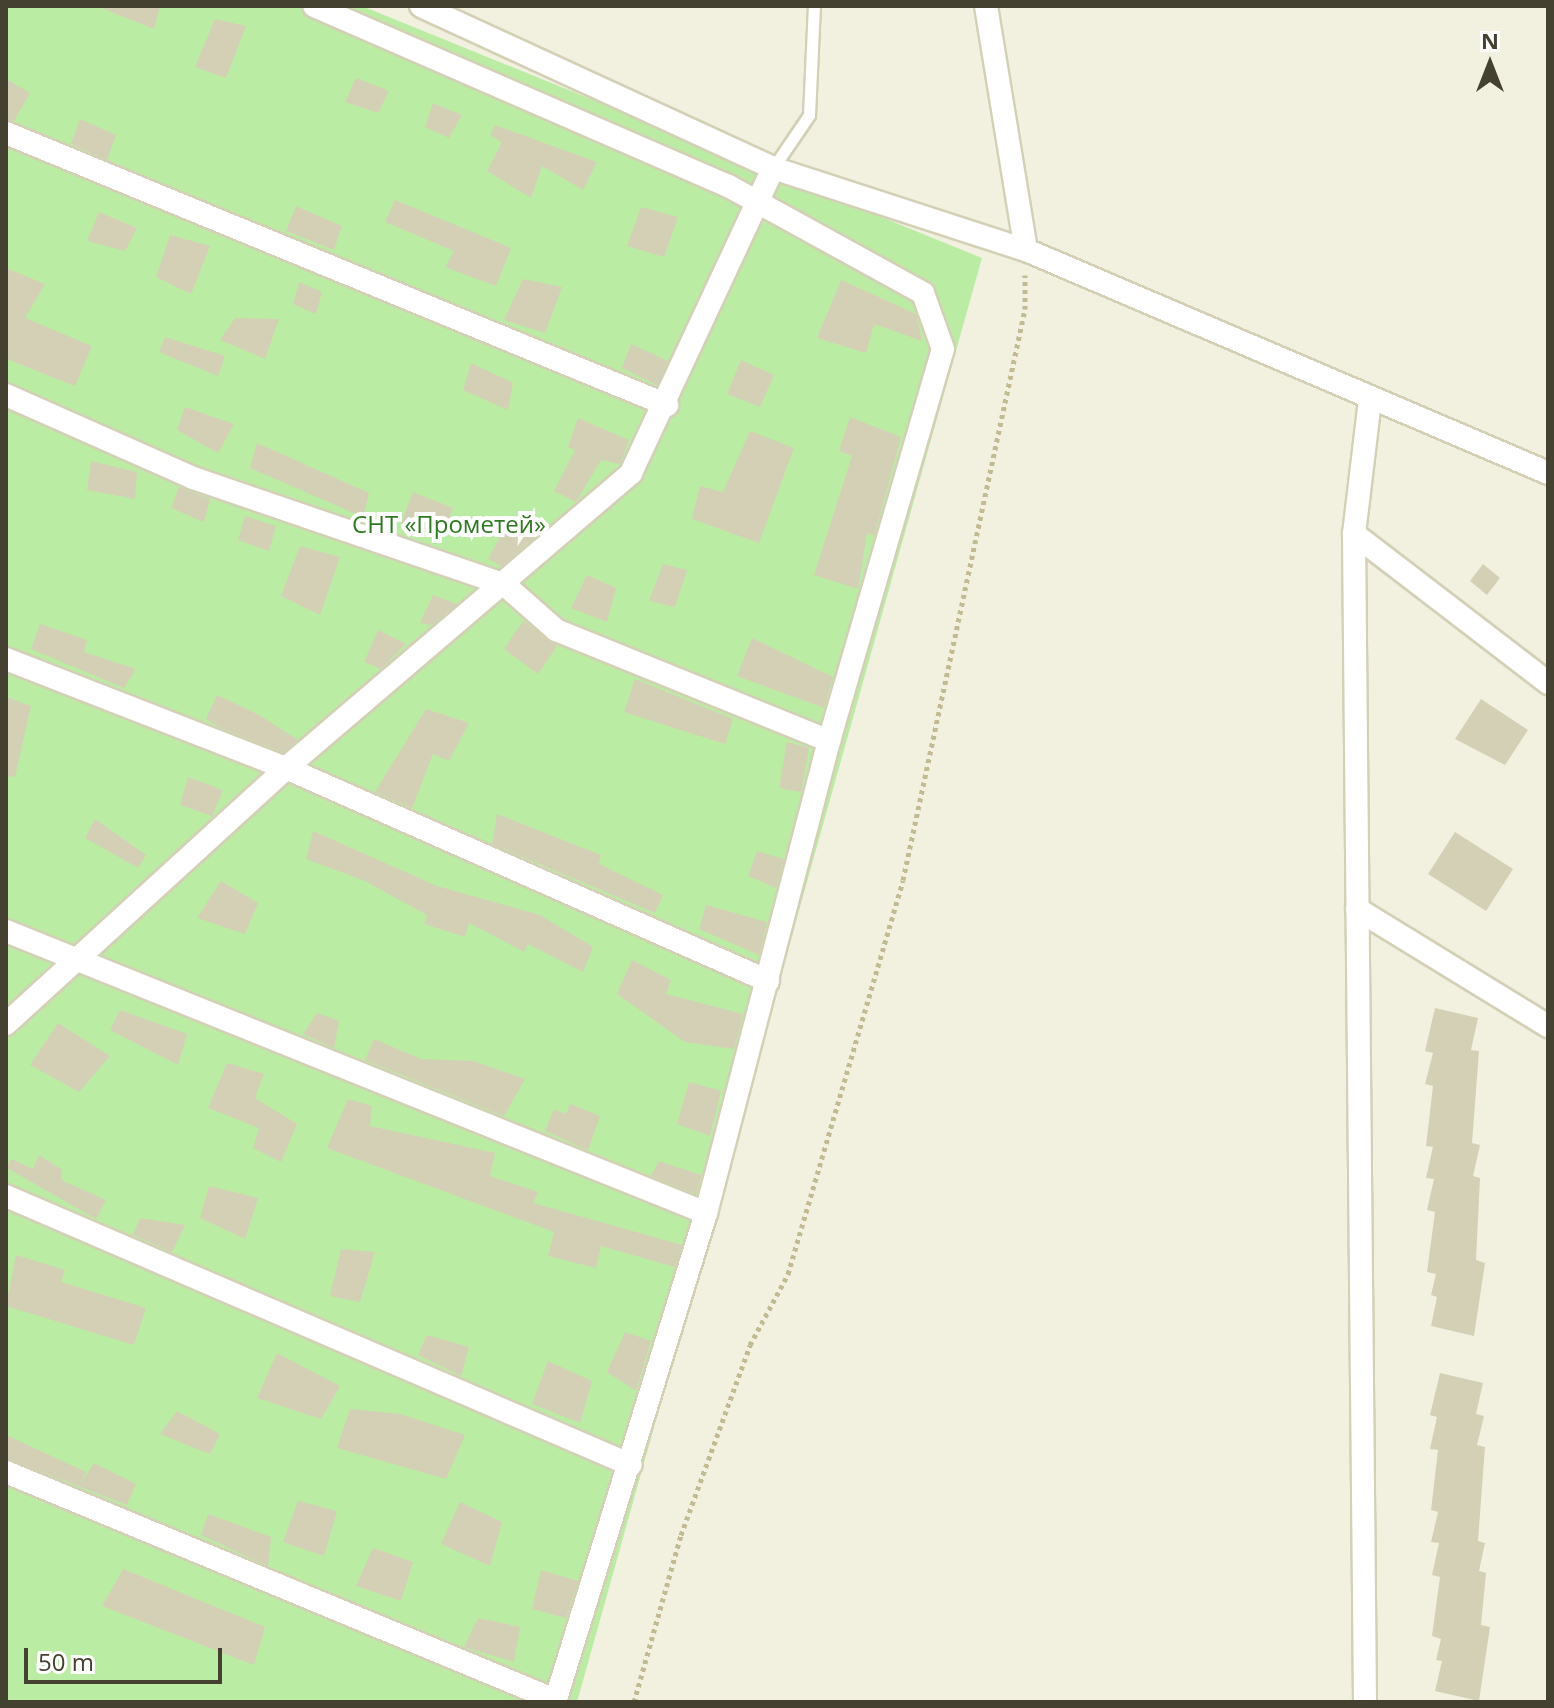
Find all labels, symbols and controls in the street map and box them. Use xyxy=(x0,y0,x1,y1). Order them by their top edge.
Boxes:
north arrow xyxy=(1450,24,1530,104)
text: N xyxy=(1481,25,1499,55)
park label: СНТ «Прометей» xyxy=(352,510,546,538)
scale bar xyxy=(28,1632,226,1682)
text: 50 m xyxy=(38,1645,94,1678)

